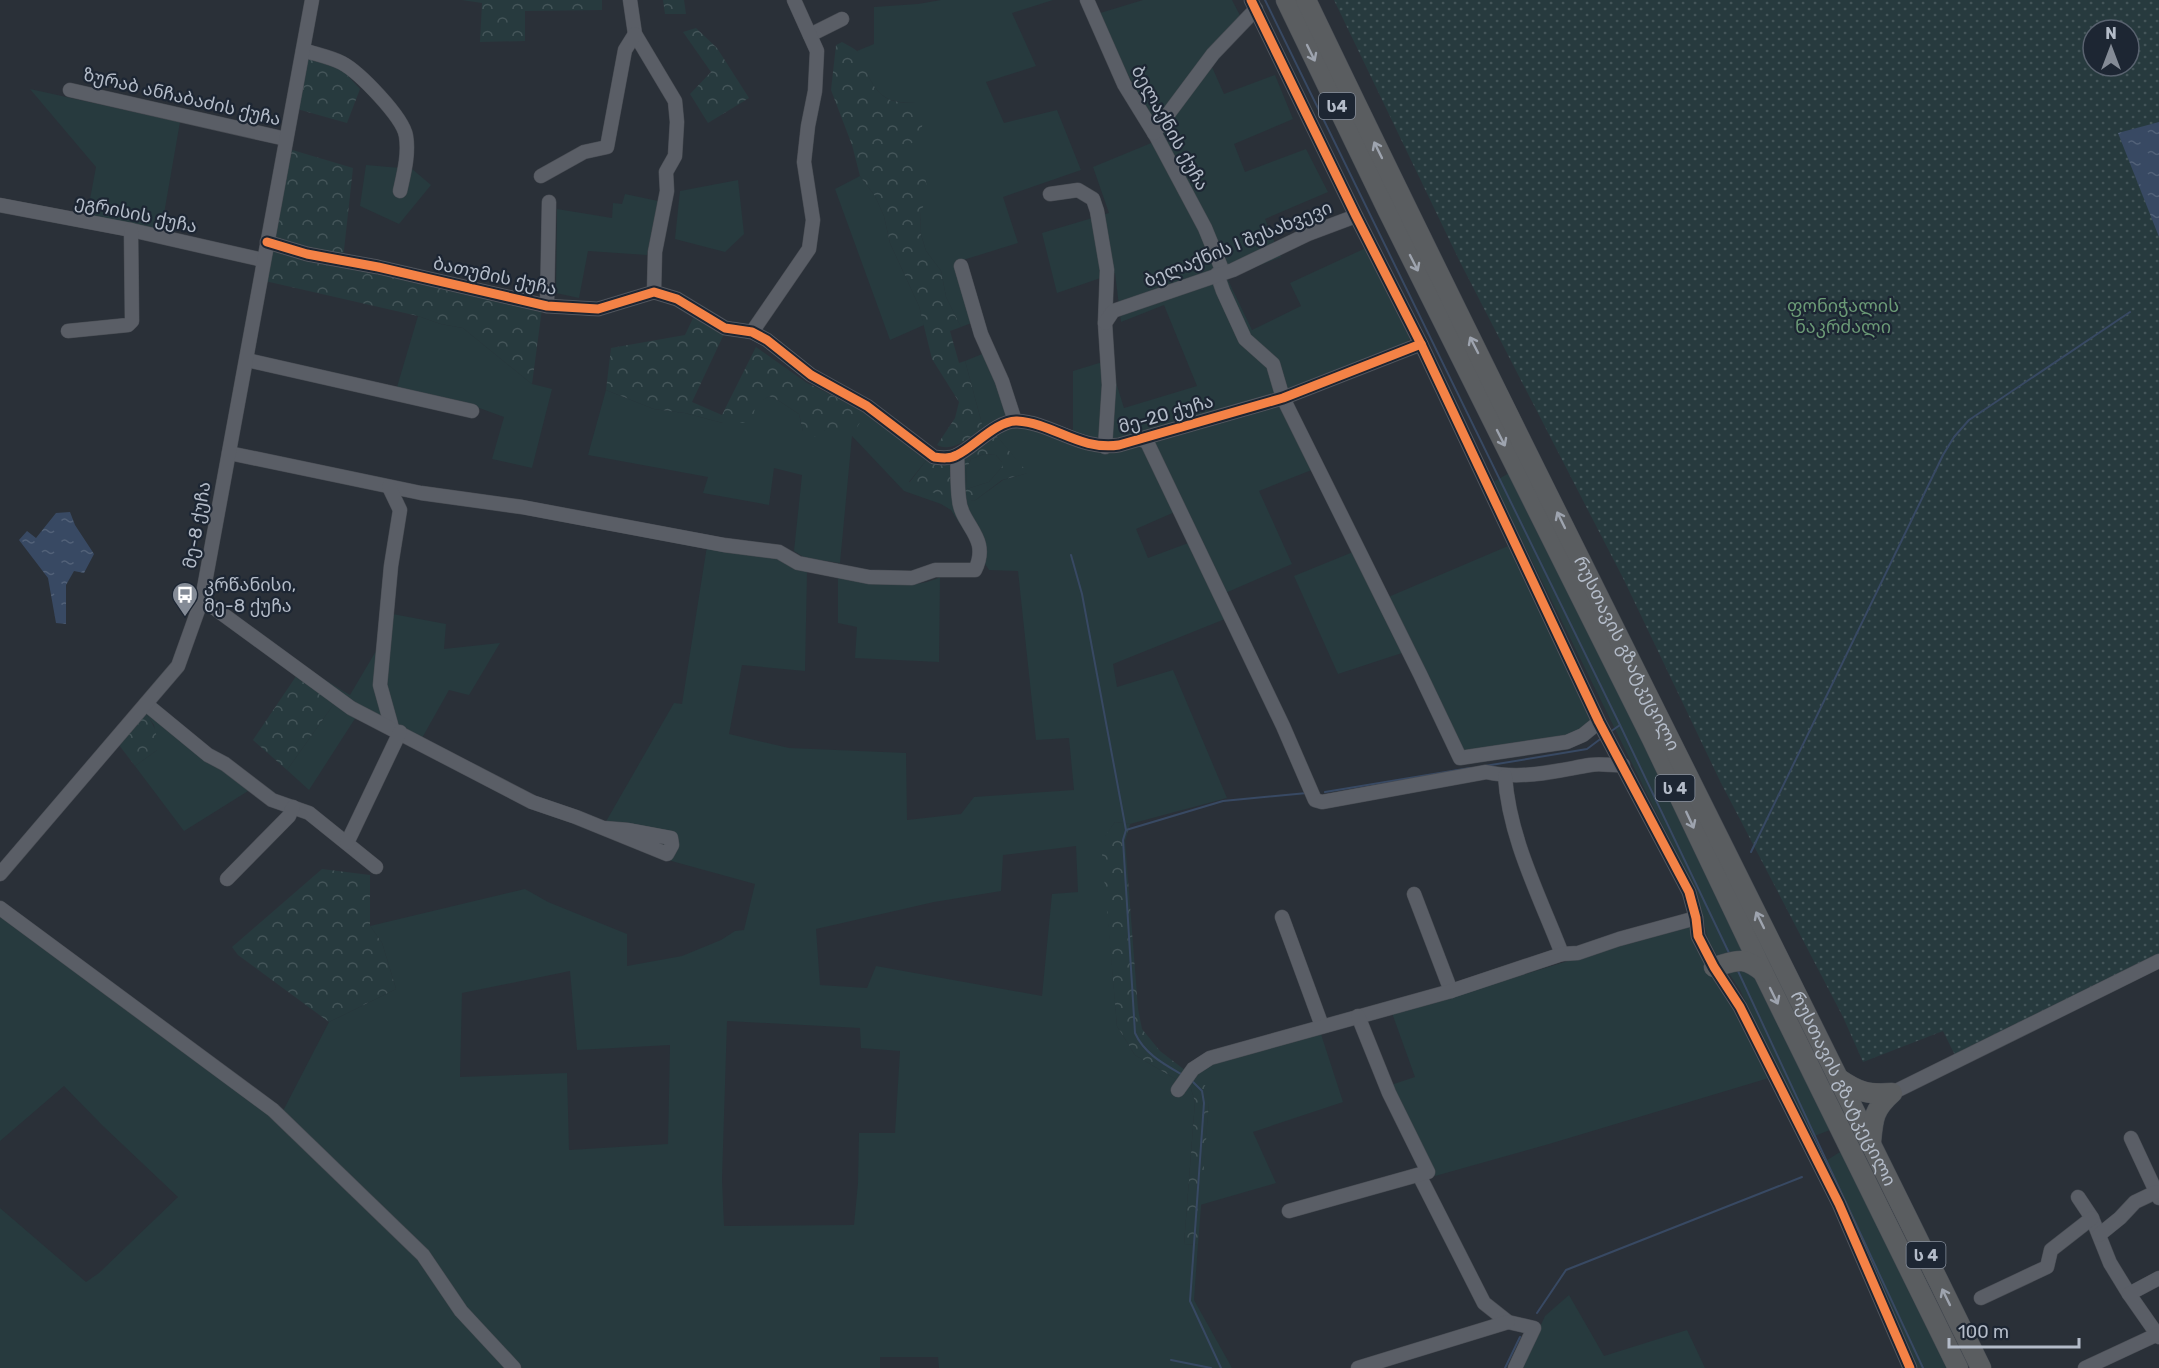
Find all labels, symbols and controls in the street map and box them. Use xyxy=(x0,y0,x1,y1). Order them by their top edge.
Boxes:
north arrow xyxy=(2081,18,2141,78)
text: N xyxy=(2105,24,2117,43)
one-way arrow xyxy=(1306,43,1318,61)
street label: ბელაქნის ქუჩა xyxy=(1127,62,1213,194)
street label: ზურაბ ანჩაბაძის ქუჩა xyxy=(81,64,283,130)
road number: ს4 xyxy=(1319,93,1355,119)
one-way arrow xyxy=(1372,142,1384,160)
street label: ეგრისის ქუჩა xyxy=(73,190,199,238)
street label: ბელაქნის I შესახვევი xyxy=(1141,196,1335,292)
street label: ბათუმის ქუჩა xyxy=(431,252,559,300)
one-way arrow xyxy=(1409,254,1420,272)
park label: ფონიჭალის ნაკრძალი xyxy=(1787,295,1899,338)
one-way arrow xyxy=(1468,337,1480,355)
street label: მე-20 ქუჩა xyxy=(1116,390,1216,438)
one-way arrow xyxy=(1496,429,1508,447)
street label: მე-8 ქუჩა xyxy=(179,480,215,570)
one-way arrow xyxy=(1555,511,1567,529)
street label: რუსთავის გზატკეცილი xyxy=(1569,552,1685,755)
place label: კრწანისი, მე-8 ქუჩა xyxy=(204,574,296,617)
bus stop icon: კრწანისი, მე-8 ქუჩა xyxy=(170,580,200,618)
road number: ს 4 xyxy=(1656,775,1694,801)
one-way arrow xyxy=(1685,810,1697,828)
one-way arrow xyxy=(1754,912,1765,930)
one-way arrow xyxy=(1769,986,1781,1004)
street label: რუსთავის გზატკეცილი xyxy=(1786,987,1901,1190)
road number: ს 4 xyxy=(1906,1242,1946,1268)
one-way arrow xyxy=(1940,1288,1951,1306)
scale bar xyxy=(1949,1311,2080,1349)
text: 100 m xyxy=(1958,1321,2009,1343)

